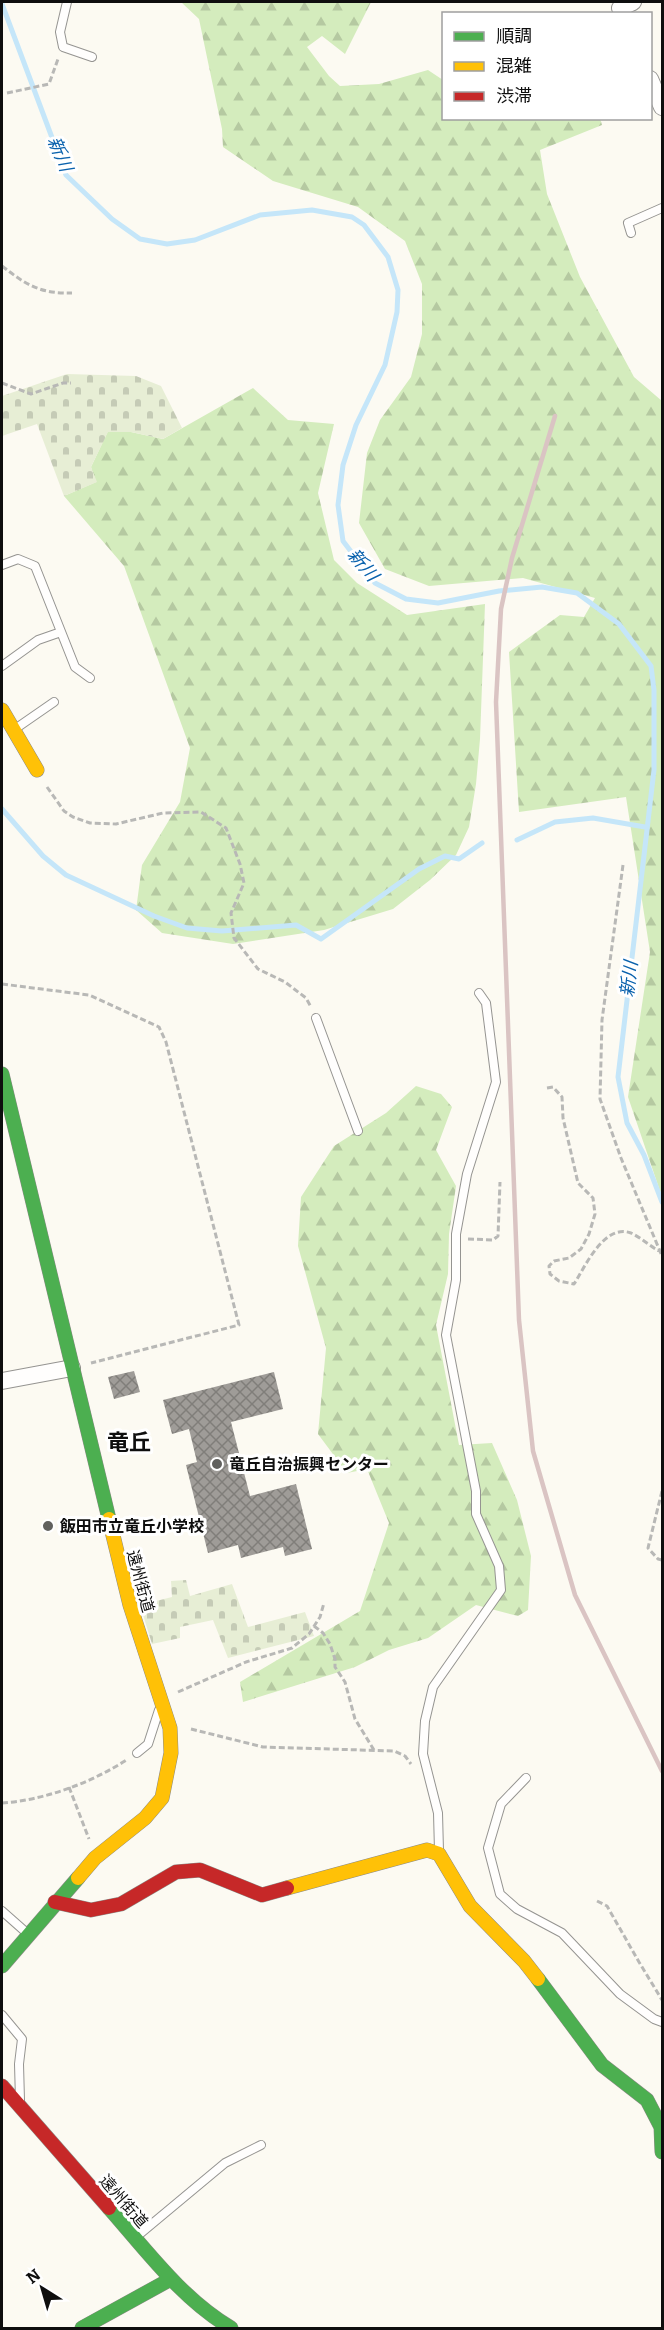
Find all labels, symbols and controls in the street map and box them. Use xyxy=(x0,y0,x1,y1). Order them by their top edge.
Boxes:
legend xyxy=(442,12,652,120)
text: 順調 xyxy=(496,25,532,47)
text: 混雑 xyxy=(496,55,532,77)
text: 渋滞 xyxy=(496,85,532,107)
water label: 新川 xyxy=(43,133,78,177)
water label: 新川 xyxy=(343,544,384,587)
water label: 新川 xyxy=(616,958,642,998)
district label: 竜丘 xyxy=(107,1429,151,1456)
place label: 竜丘自治振興センター xyxy=(229,1455,389,1474)
marker: 竜丘自治振興センター xyxy=(210,1457,224,1471)
place label: 飯田市立竜丘小学校 xyxy=(59,1517,204,1536)
marker: 飯田市立竜丘小学校 xyxy=(41,1519,55,1533)
street label: 遠州街道 xyxy=(123,1548,158,1615)
street label: 遠州街道 xyxy=(95,2171,152,2232)
north arrow xyxy=(12,2258,72,2318)
text: N xyxy=(23,2265,44,2288)

